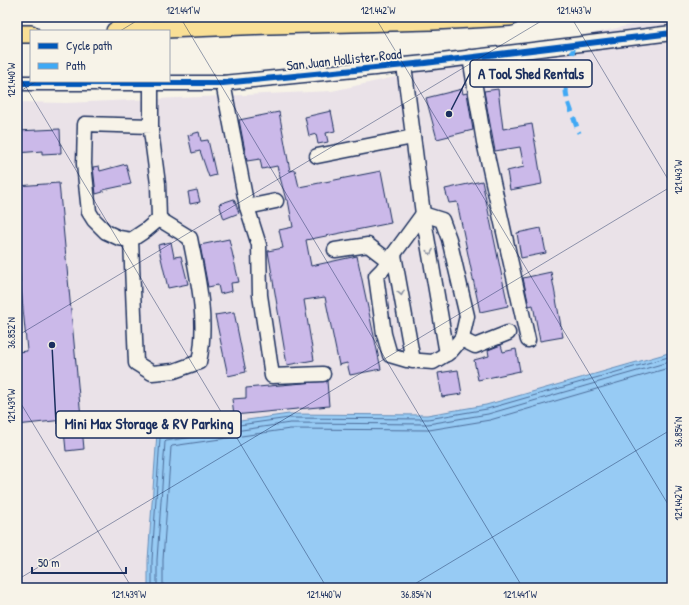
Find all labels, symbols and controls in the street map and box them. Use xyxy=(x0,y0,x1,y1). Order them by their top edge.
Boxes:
text: 121.441°W xyxy=(166,4,201,17)
text: 121.442°W xyxy=(361,4,396,17)
text: 121.443°W xyxy=(557,4,592,17)
legend xyxy=(30,30,170,82)
text: Cycle path xyxy=(66,37,112,54)
street label: San Juan Hollister Road xyxy=(285,43,403,75)
text: Path xyxy=(66,57,86,74)
callout: A Tool Shed Rentals xyxy=(470,60,592,87)
text: 121.440°W xyxy=(5,62,18,97)
text: A Tool Shed Rentals xyxy=(478,63,584,84)
text: 121.443°W xyxy=(672,159,685,194)
one-way arrow xyxy=(425,249,434,255)
one-way arrow xyxy=(396,290,405,296)
text: 36.852°N xyxy=(5,317,18,349)
text: 121.439°W xyxy=(5,388,18,423)
callout: Mini Max Storage & RV Parking xyxy=(56,411,241,438)
text: Mini Max Storage & RV Parking xyxy=(65,413,234,435)
text: 36.854°N xyxy=(672,417,685,447)
text: 121.442°W xyxy=(672,485,685,520)
scale bar xyxy=(32,549,126,575)
text: 50 m xyxy=(38,554,59,571)
text: 121.439°W xyxy=(112,588,147,601)
text: 121.440°W xyxy=(307,588,342,601)
text: 36.854°N xyxy=(401,588,431,601)
text: 121.441°W xyxy=(503,588,538,601)

